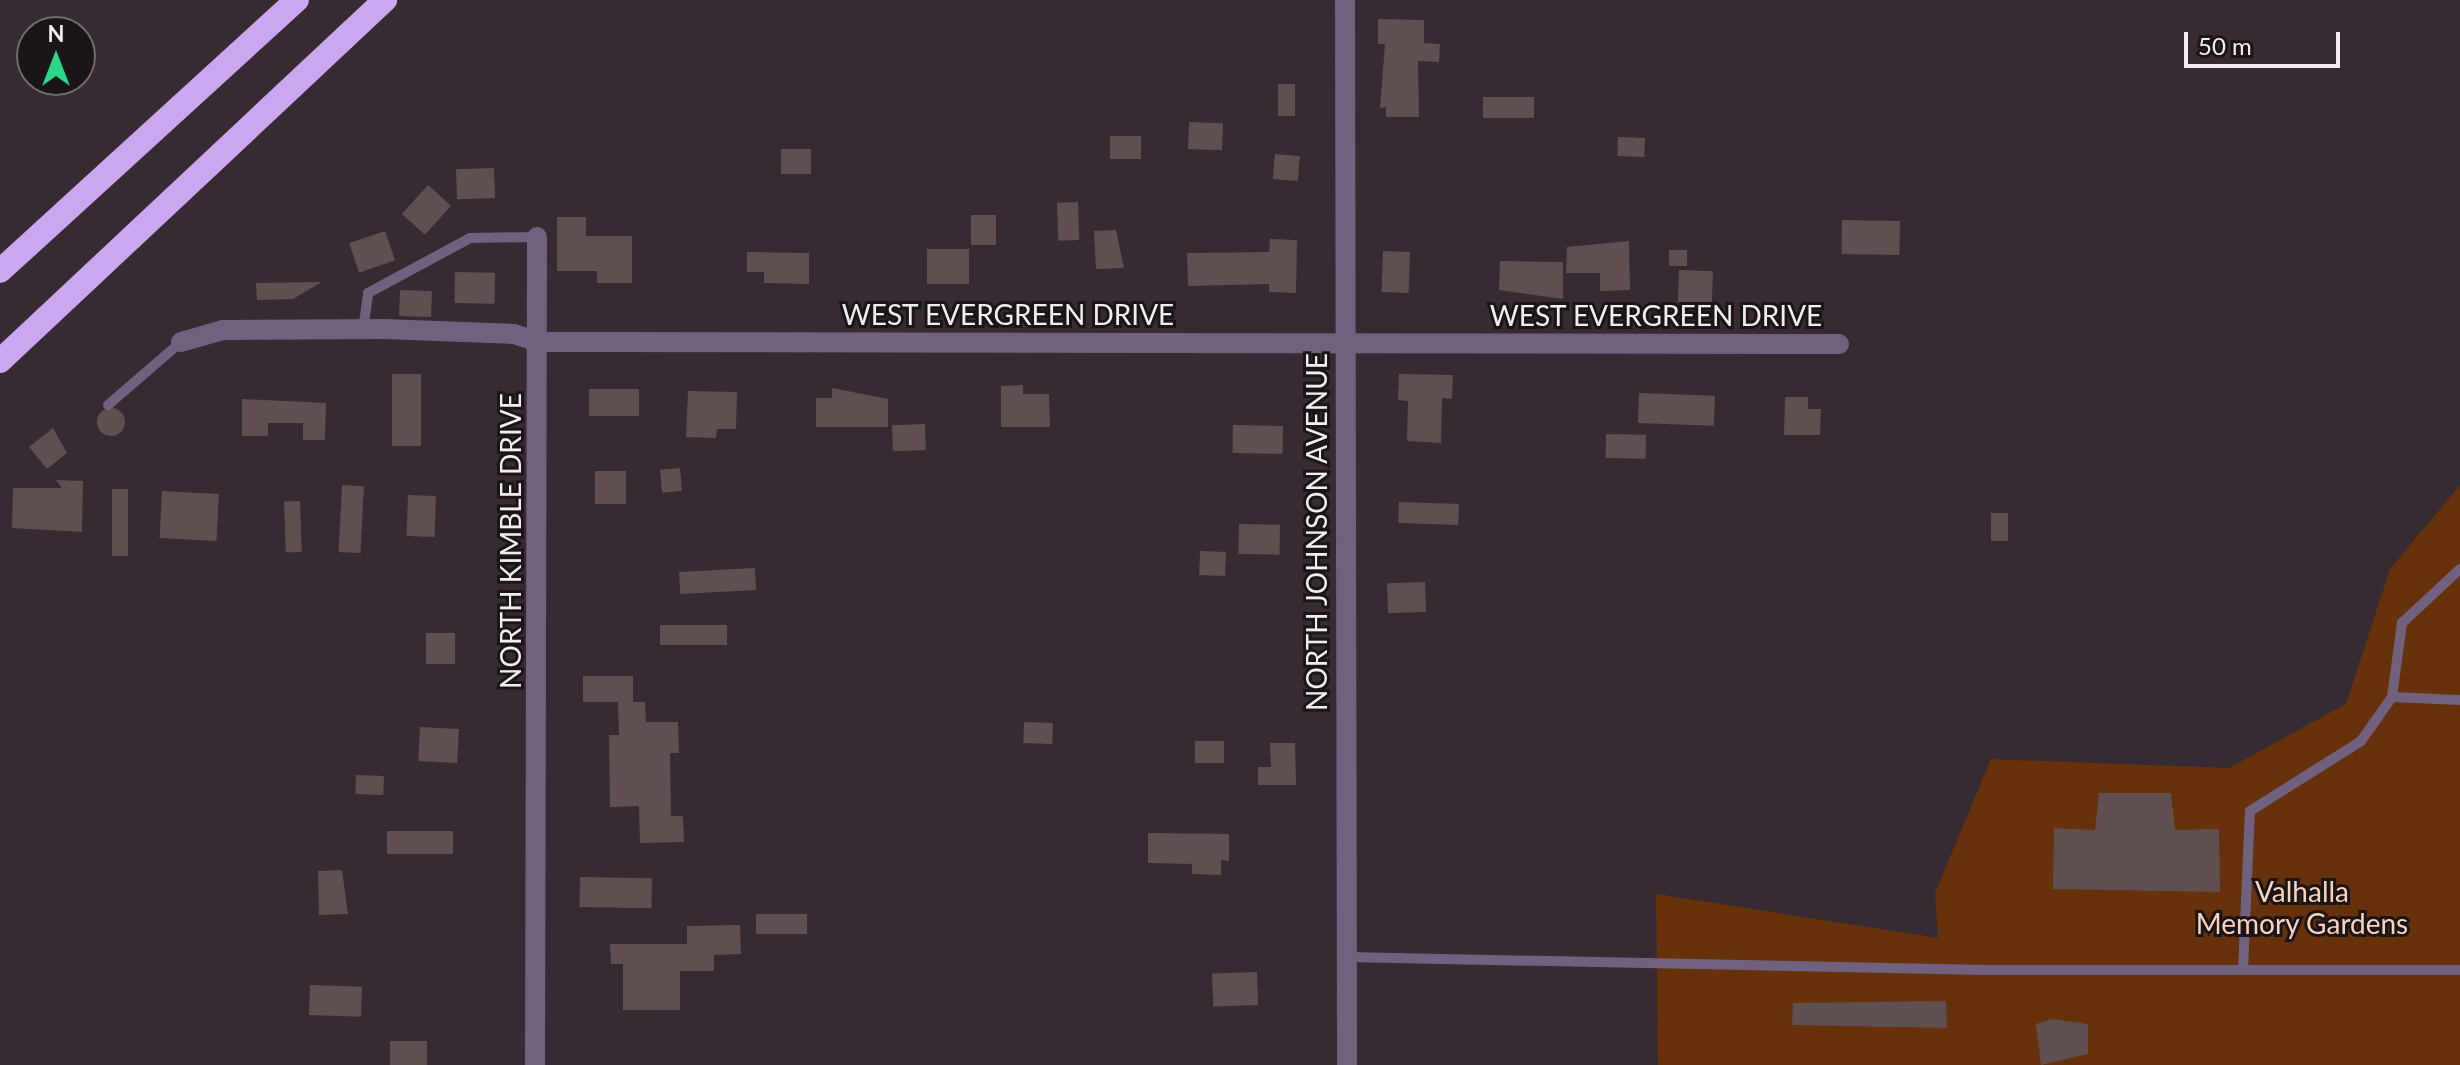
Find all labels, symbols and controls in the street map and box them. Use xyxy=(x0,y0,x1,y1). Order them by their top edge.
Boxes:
north arrow xyxy=(16,16,96,96)
scale bar xyxy=(2188,16,2344,66)
text: N xyxy=(48,20,64,47)
text: 50 m xyxy=(2198,31,2252,60)
street label: WEST EVERGREEN DRIVE xyxy=(841,297,1175,331)
street label: WEST EVERGREEN DRIVE xyxy=(1489,298,1823,332)
street label: NORTH JOHNSON AVENUE xyxy=(1299,352,1333,712)
street label: NORTH KIMBLE DRIVE xyxy=(493,393,527,689)
park label: Valhalla Memory Gardens xyxy=(2195,874,2409,940)

